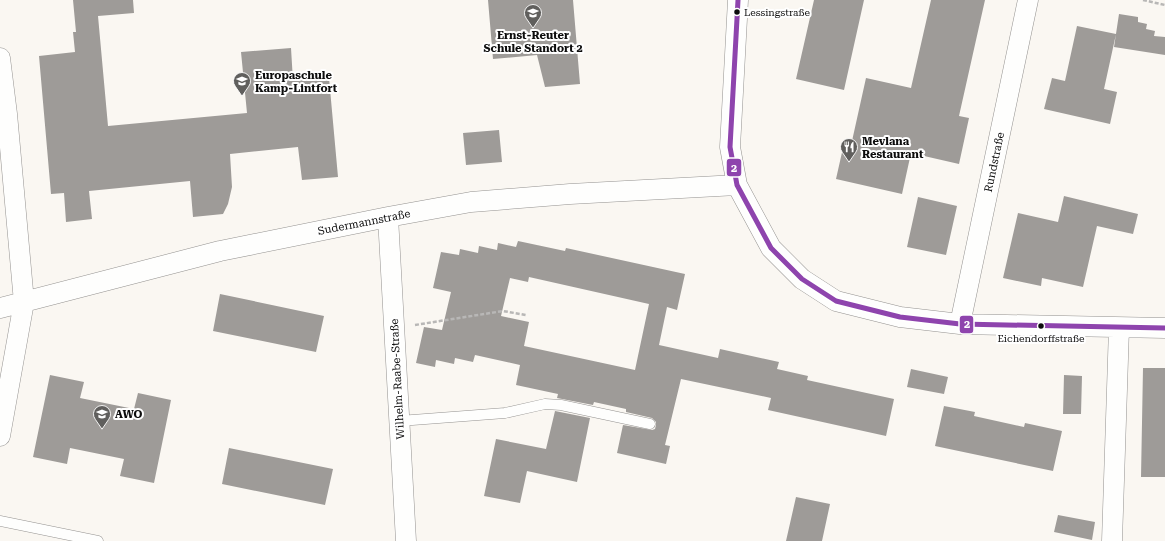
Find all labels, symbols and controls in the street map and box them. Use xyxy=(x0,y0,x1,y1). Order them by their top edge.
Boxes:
school or university icon: Ernst-Reuter Schule Standort 2 xyxy=(523,3,543,28)
marker: Lessingstraße xyxy=(732,7,742,17)
place label: Lessingstraße xyxy=(744,7,811,18)
place label: Ernst-Reuter Schule Standort 2 xyxy=(483,29,583,55)
place label: Europaschule Kamp-Lintfort xyxy=(255,69,338,95)
school or university icon: Europaschule Kamp-Lintfort xyxy=(232,71,252,96)
street label: Rundstraße xyxy=(982,131,1007,193)
place label: Mevlana Restaurant xyxy=(862,135,924,161)
restaurant icon: Mevlana Restaurant xyxy=(839,137,859,162)
line badge: 2 xyxy=(726,158,742,177)
text: 2 xyxy=(731,162,737,175)
street label: Sudermannstraße xyxy=(317,207,412,238)
line badge: 2 xyxy=(959,315,974,334)
street label: Wilhelm-Raabe-Straße xyxy=(388,318,407,440)
text: 2 xyxy=(964,318,970,331)
marker: Eichendorffstraße xyxy=(1036,321,1046,331)
place label: Eichendorffstraße xyxy=(997,333,1085,344)
school or university icon: AWO xyxy=(92,404,112,429)
place label: AWO xyxy=(115,408,143,421)

